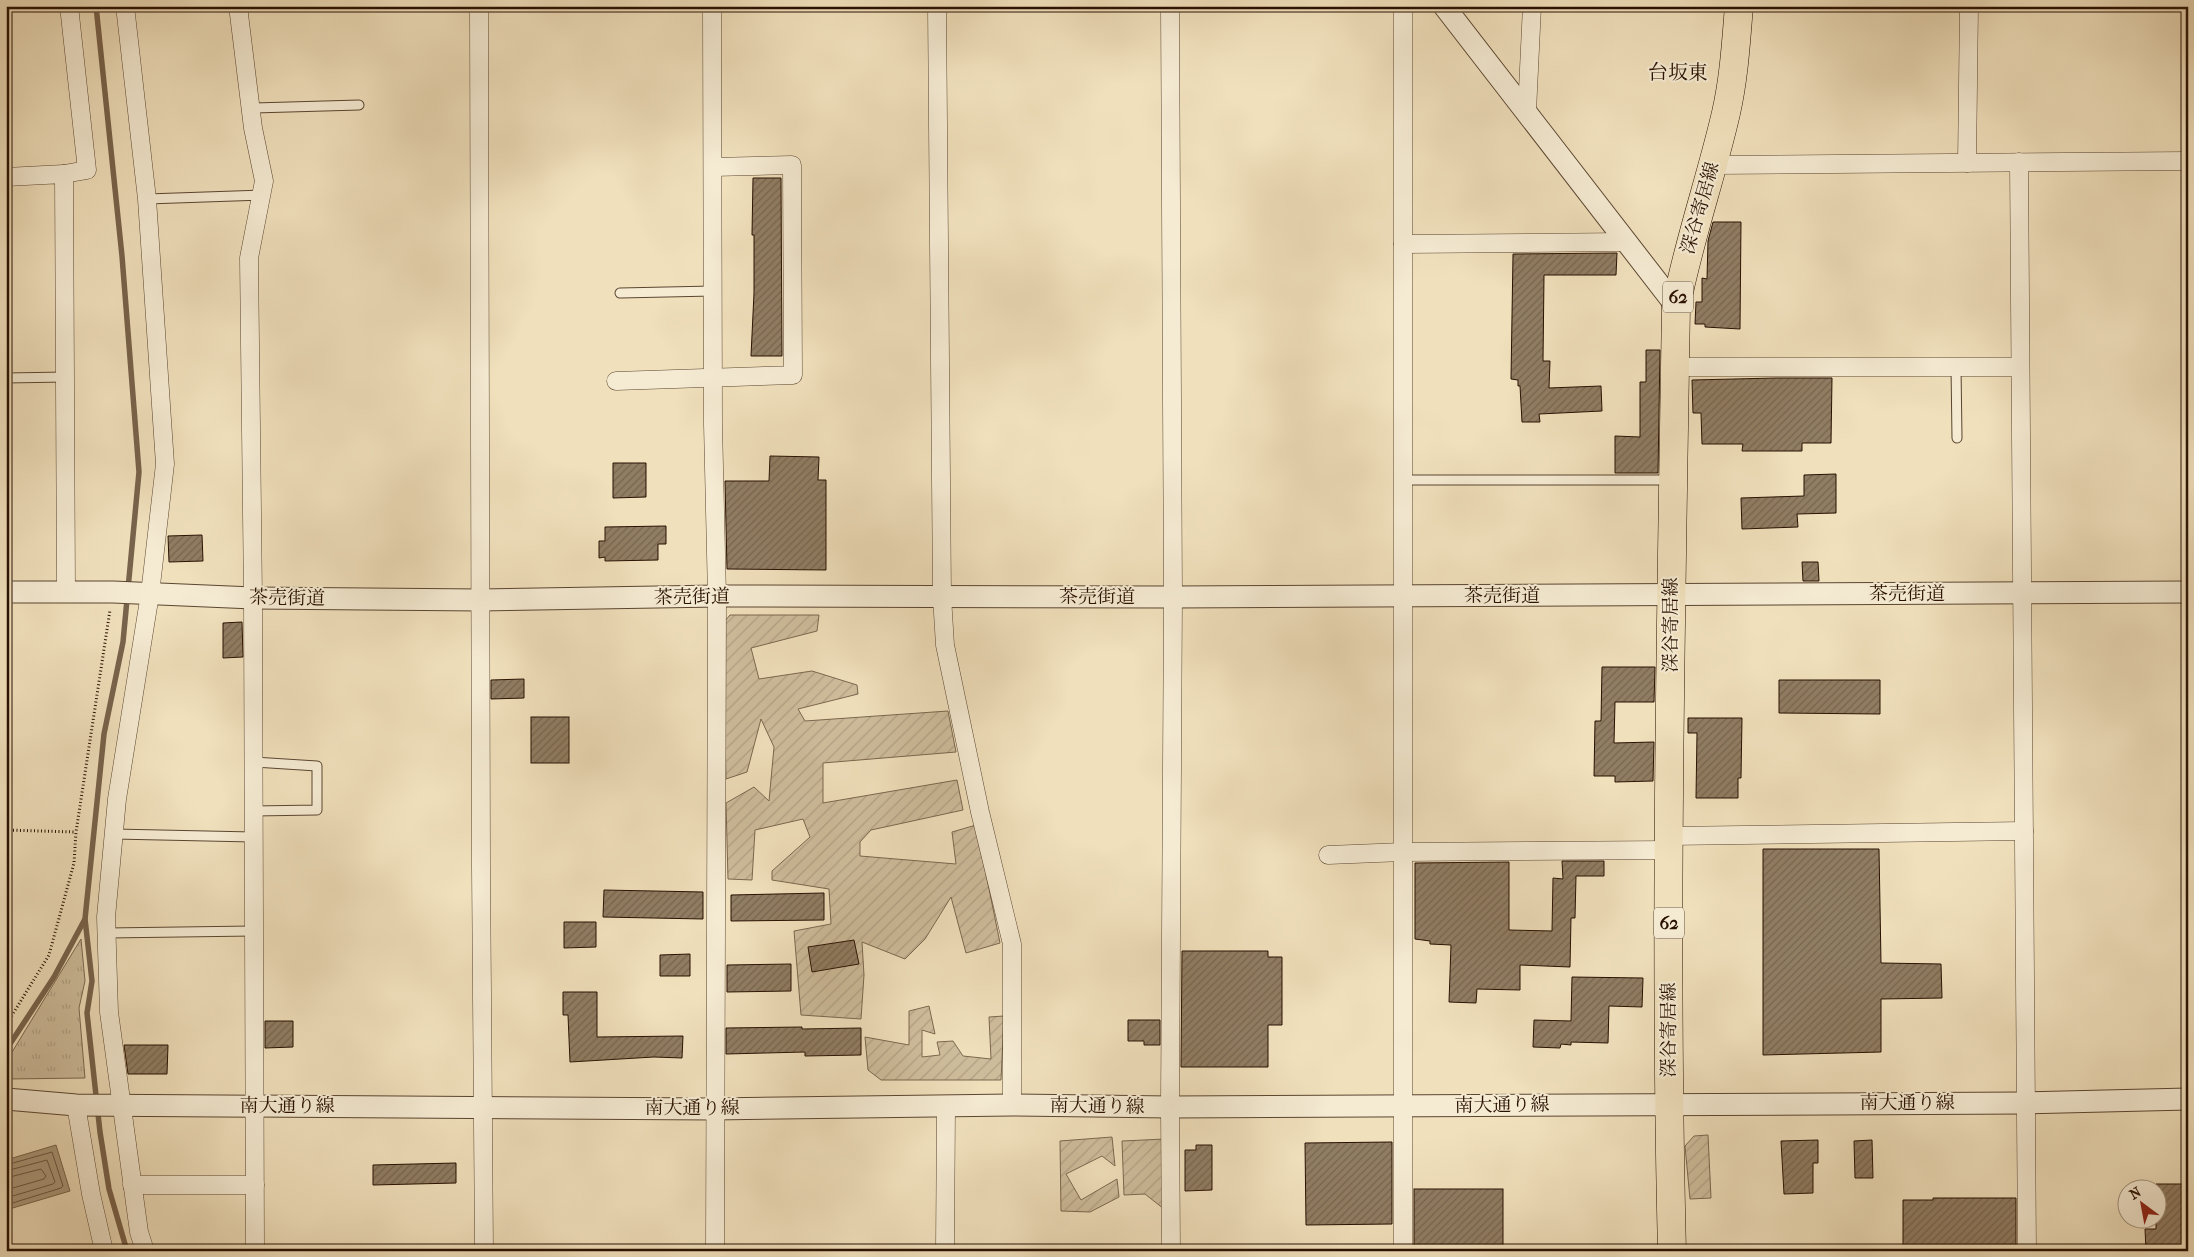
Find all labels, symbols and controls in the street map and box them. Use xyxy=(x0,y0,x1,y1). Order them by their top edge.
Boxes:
district label: 台坂東 xyxy=(1648,61,1708,84)
street label: 深谷寄居線 xyxy=(1676,159,1724,257)
road number: 62 xyxy=(1663,282,1693,312)
street label: 深谷寄居線 xyxy=(1660,577,1682,673)
street label: 茶売街道 xyxy=(1869,583,1945,605)
street label: 茶売街道 xyxy=(654,585,730,609)
street label: 茶売街道 xyxy=(1464,585,1540,607)
street label: 茶売街道 xyxy=(249,586,325,610)
street label: 茶売街道 xyxy=(1059,586,1135,608)
road number: 62 xyxy=(1654,908,1684,938)
street label: 深谷寄居線 xyxy=(1658,982,1680,1078)
street label: 南大通り線 xyxy=(1859,1092,1955,1114)
street label: 南大通り線 xyxy=(1454,1093,1550,1117)
street label: 南大通り線 xyxy=(1049,1094,1145,1118)
street label: 南大通り線 xyxy=(239,1095,335,1117)
street label: 南大通り線 xyxy=(644,1097,740,1119)
north arrow xyxy=(2116,1180,2166,1230)
text: N xyxy=(2126,1183,2145,1203)

